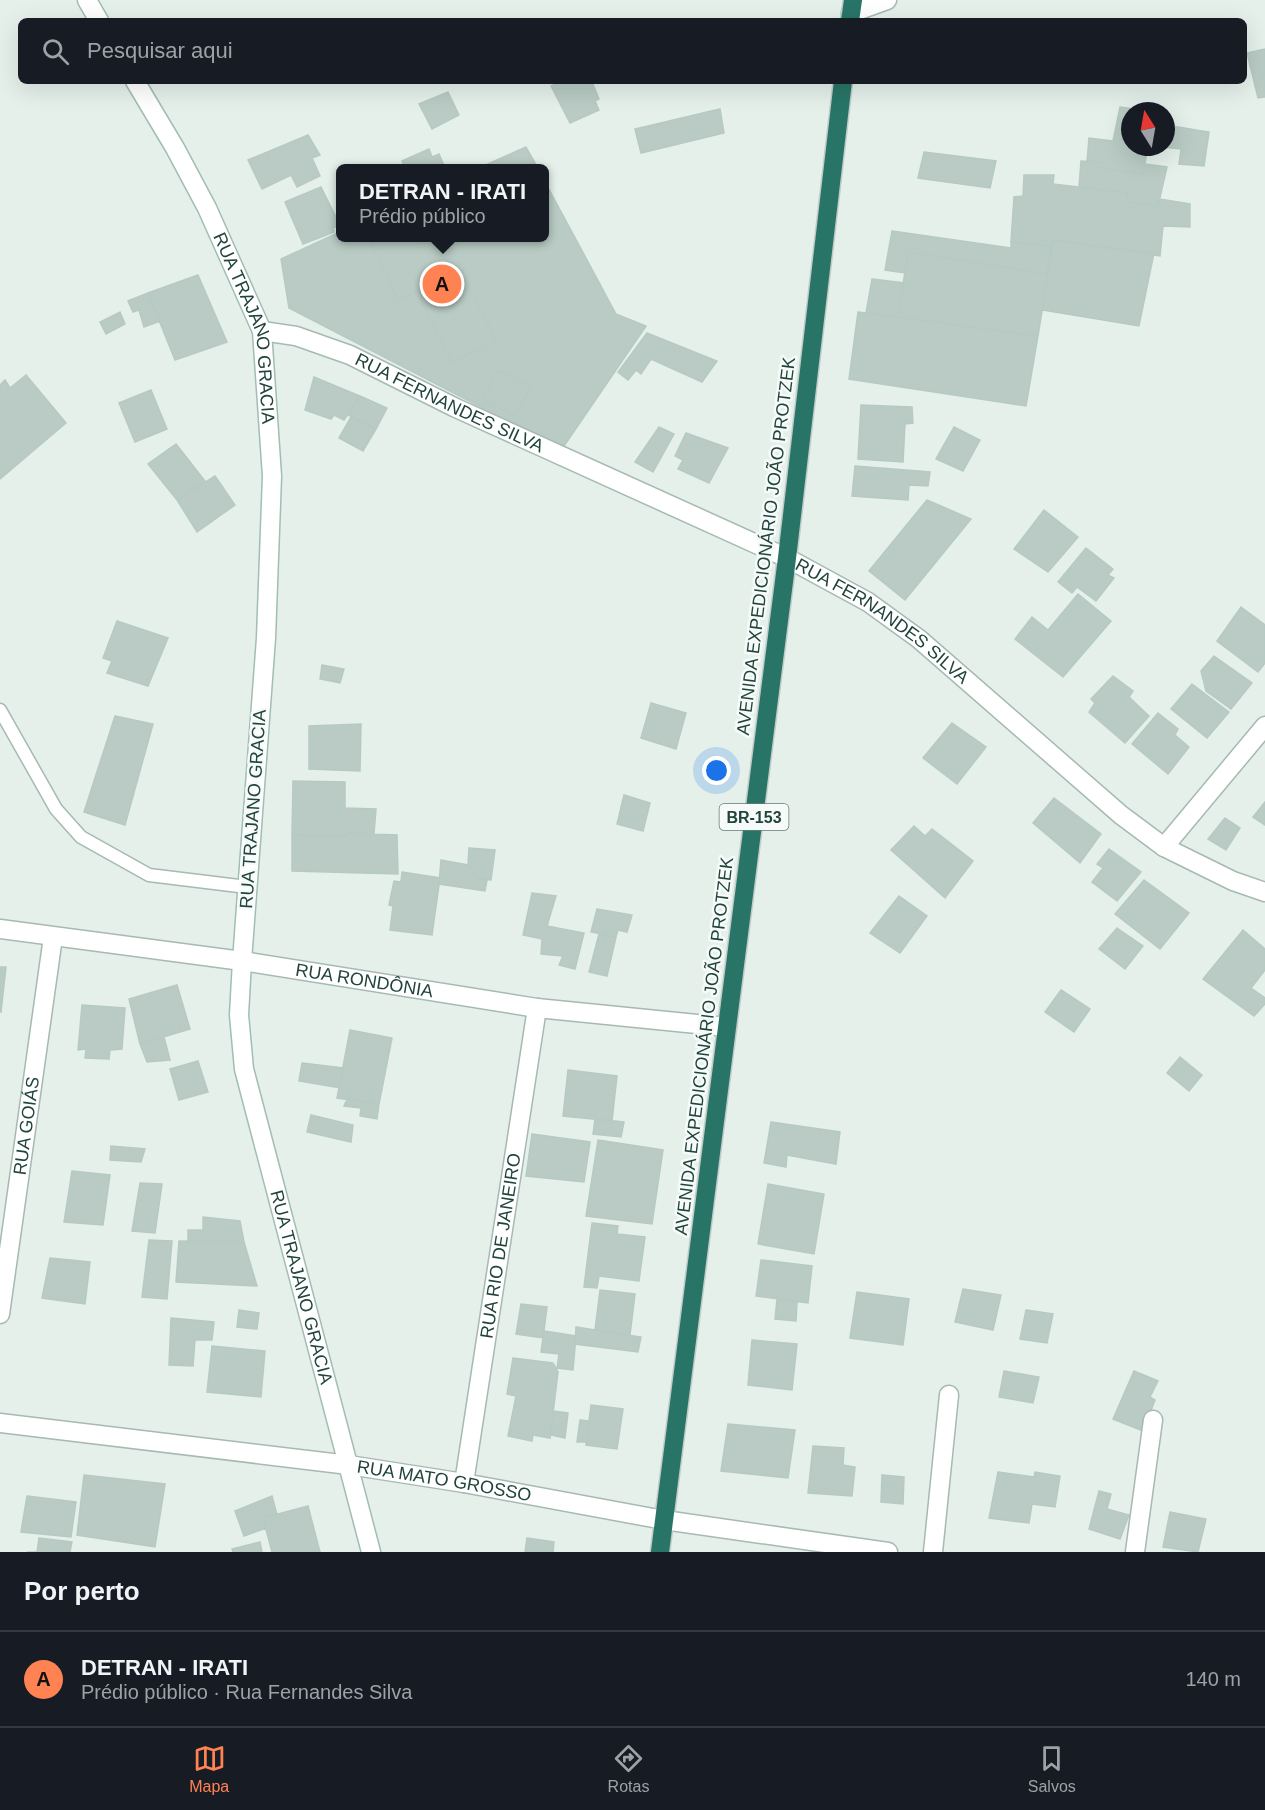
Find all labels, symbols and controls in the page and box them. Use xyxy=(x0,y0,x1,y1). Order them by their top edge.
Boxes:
search box xyxy=(18,18,1247,84)
icon: search xyxy=(39,35,72,68)
text: Pesquisar aqui xyxy=(87,38,233,63)
north arrow xyxy=(1121,102,1175,156)
popup xyxy=(336,164,549,242)
text: DETRAN - IRATI xyxy=(359,179,526,204)
text: Prédio público xyxy=(359,205,486,227)
street label: RUA TRAJANO GRACIA xyxy=(209,230,278,425)
pin: A xyxy=(422,262,462,306)
street label: RUA FERNANDES SILVA xyxy=(352,349,547,456)
street label: AVENIDA EXPEDICIONÁRIO JOÃO PROTZEK xyxy=(732,356,799,736)
street label: RUA FERNANDES SILVA xyxy=(792,555,973,688)
street label: RUA TRAJANO GRACIA xyxy=(236,709,270,909)
your location xyxy=(702,756,731,785)
road number: BR-153 xyxy=(720,804,789,830)
street label: AVENIDA EXPEDICIONÁRIO JOÃO PROTZEK xyxy=(670,856,737,1236)
street label: RUA RONDÔNIA xyxy=(294,960,435,1001)
street label: RUA GOIÁS xyxy=(10,1075,43,1176)
street label: RUA RIO DE JANEIRO xyxy=(476,1152,525,1340)
street label: RUA TRAJANO GRACIA xyxy=(266,1188,336,1386)
street label: RUA MATO GROSSO xyxy=(356,1456,533,1505)
text: Por perto xyxy=(24,1576,140,1606)
text: DETRAN - IRATI xyxy=(81,1655,248,1680)
text: A xyxy=(36,1668,51,1690)
text: 140 m xyxy=(1185,1668,1241,1690)
text: Prédio público · Rua Fernandes Silva xyxy=(81,1681,412,1703)
tab: Mapa xyxy=(189,1742,229,1796)
tab: Rotas xyxy=(608,1742,649,1796)
tab: Salvos xyxy=(1028,1742,1076,1796)

